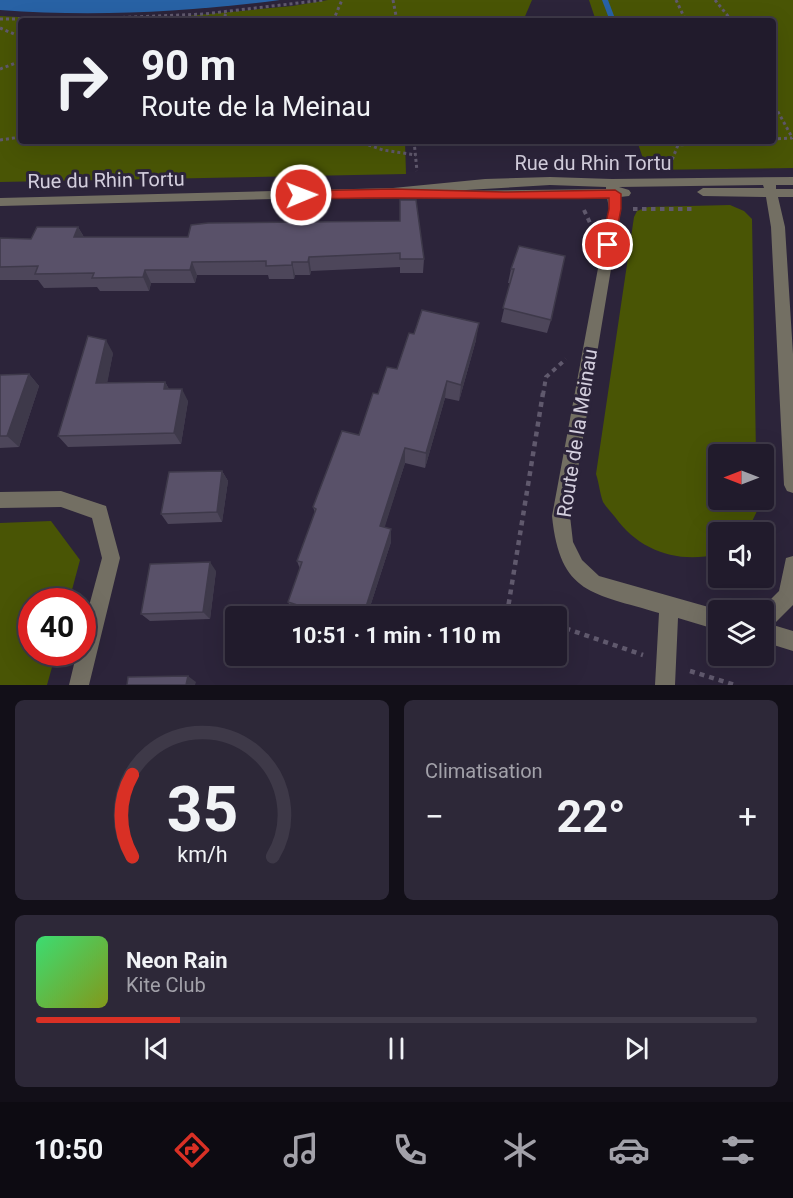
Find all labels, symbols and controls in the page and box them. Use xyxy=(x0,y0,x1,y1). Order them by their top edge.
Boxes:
text: 90 m xyxy=(141,41,236,90)
icon: right xyxy=(42,42,120,120)
text: Route de la Meinau xyxy=(141,91,371,123)
street label: Rue du Rhin Tortu xyxy=(514,151,672,175)
position arrow xyxy=(269,163,333,227)
street label: Rue du Rhin Tortu xyxy=(27,167,185,193)
pin xyxy=(582,219,633,270)
icon: arrive xyxy=(591,228,624,261)
street label: Route de la Meinau xyxy=(552,347,602,519)
north arrow xyxy=(708,444,774,510)
map controls xyxy=(708,444,774,666)
button: sound xyxy=(708,522,774,588)
speed limit sign: 40 xyxy=(18,588,96,666)
button: layers xyxy=(708,600,774,666)
text: 10:51 · 1 min · 110 m xyxy=(291,623,501,648)
text: Climatisation xyxy=(425,759,543,783)
text: 35 xyxy=(166,773,238,846)
text: 22° xyxy=(556,790,626,843)
text: − xyxy=(425,797,444,836)
text: + xyxy=(738,797,757,836)
text: km/h xyxy=(177,842,227,867)
text: Neon Rain xyxy=(126,948,228,973)
text: Kite Club xyxy=(126,973,206,997)
icon: previous xyxy=(140,1032,173,1065)
icon: pause xyxy=(380,1032,413,1065)
icon: next xyxy=(620,1032,653,1065)
icon: directions xyxy=(171,1129,213,1171)
icon: music xyxy=(280,1129,322,1171)
icon: phone xyxy=(389,1129,431,1171)
icon: climate xyxy=(499,1129,541,1171)
icon: car xyxy=(608,1129,650,1171)
icon: filters xyxy=(717,1129,759,1171)
text: 10:50 xyxy=(34,1134,103,1166)

